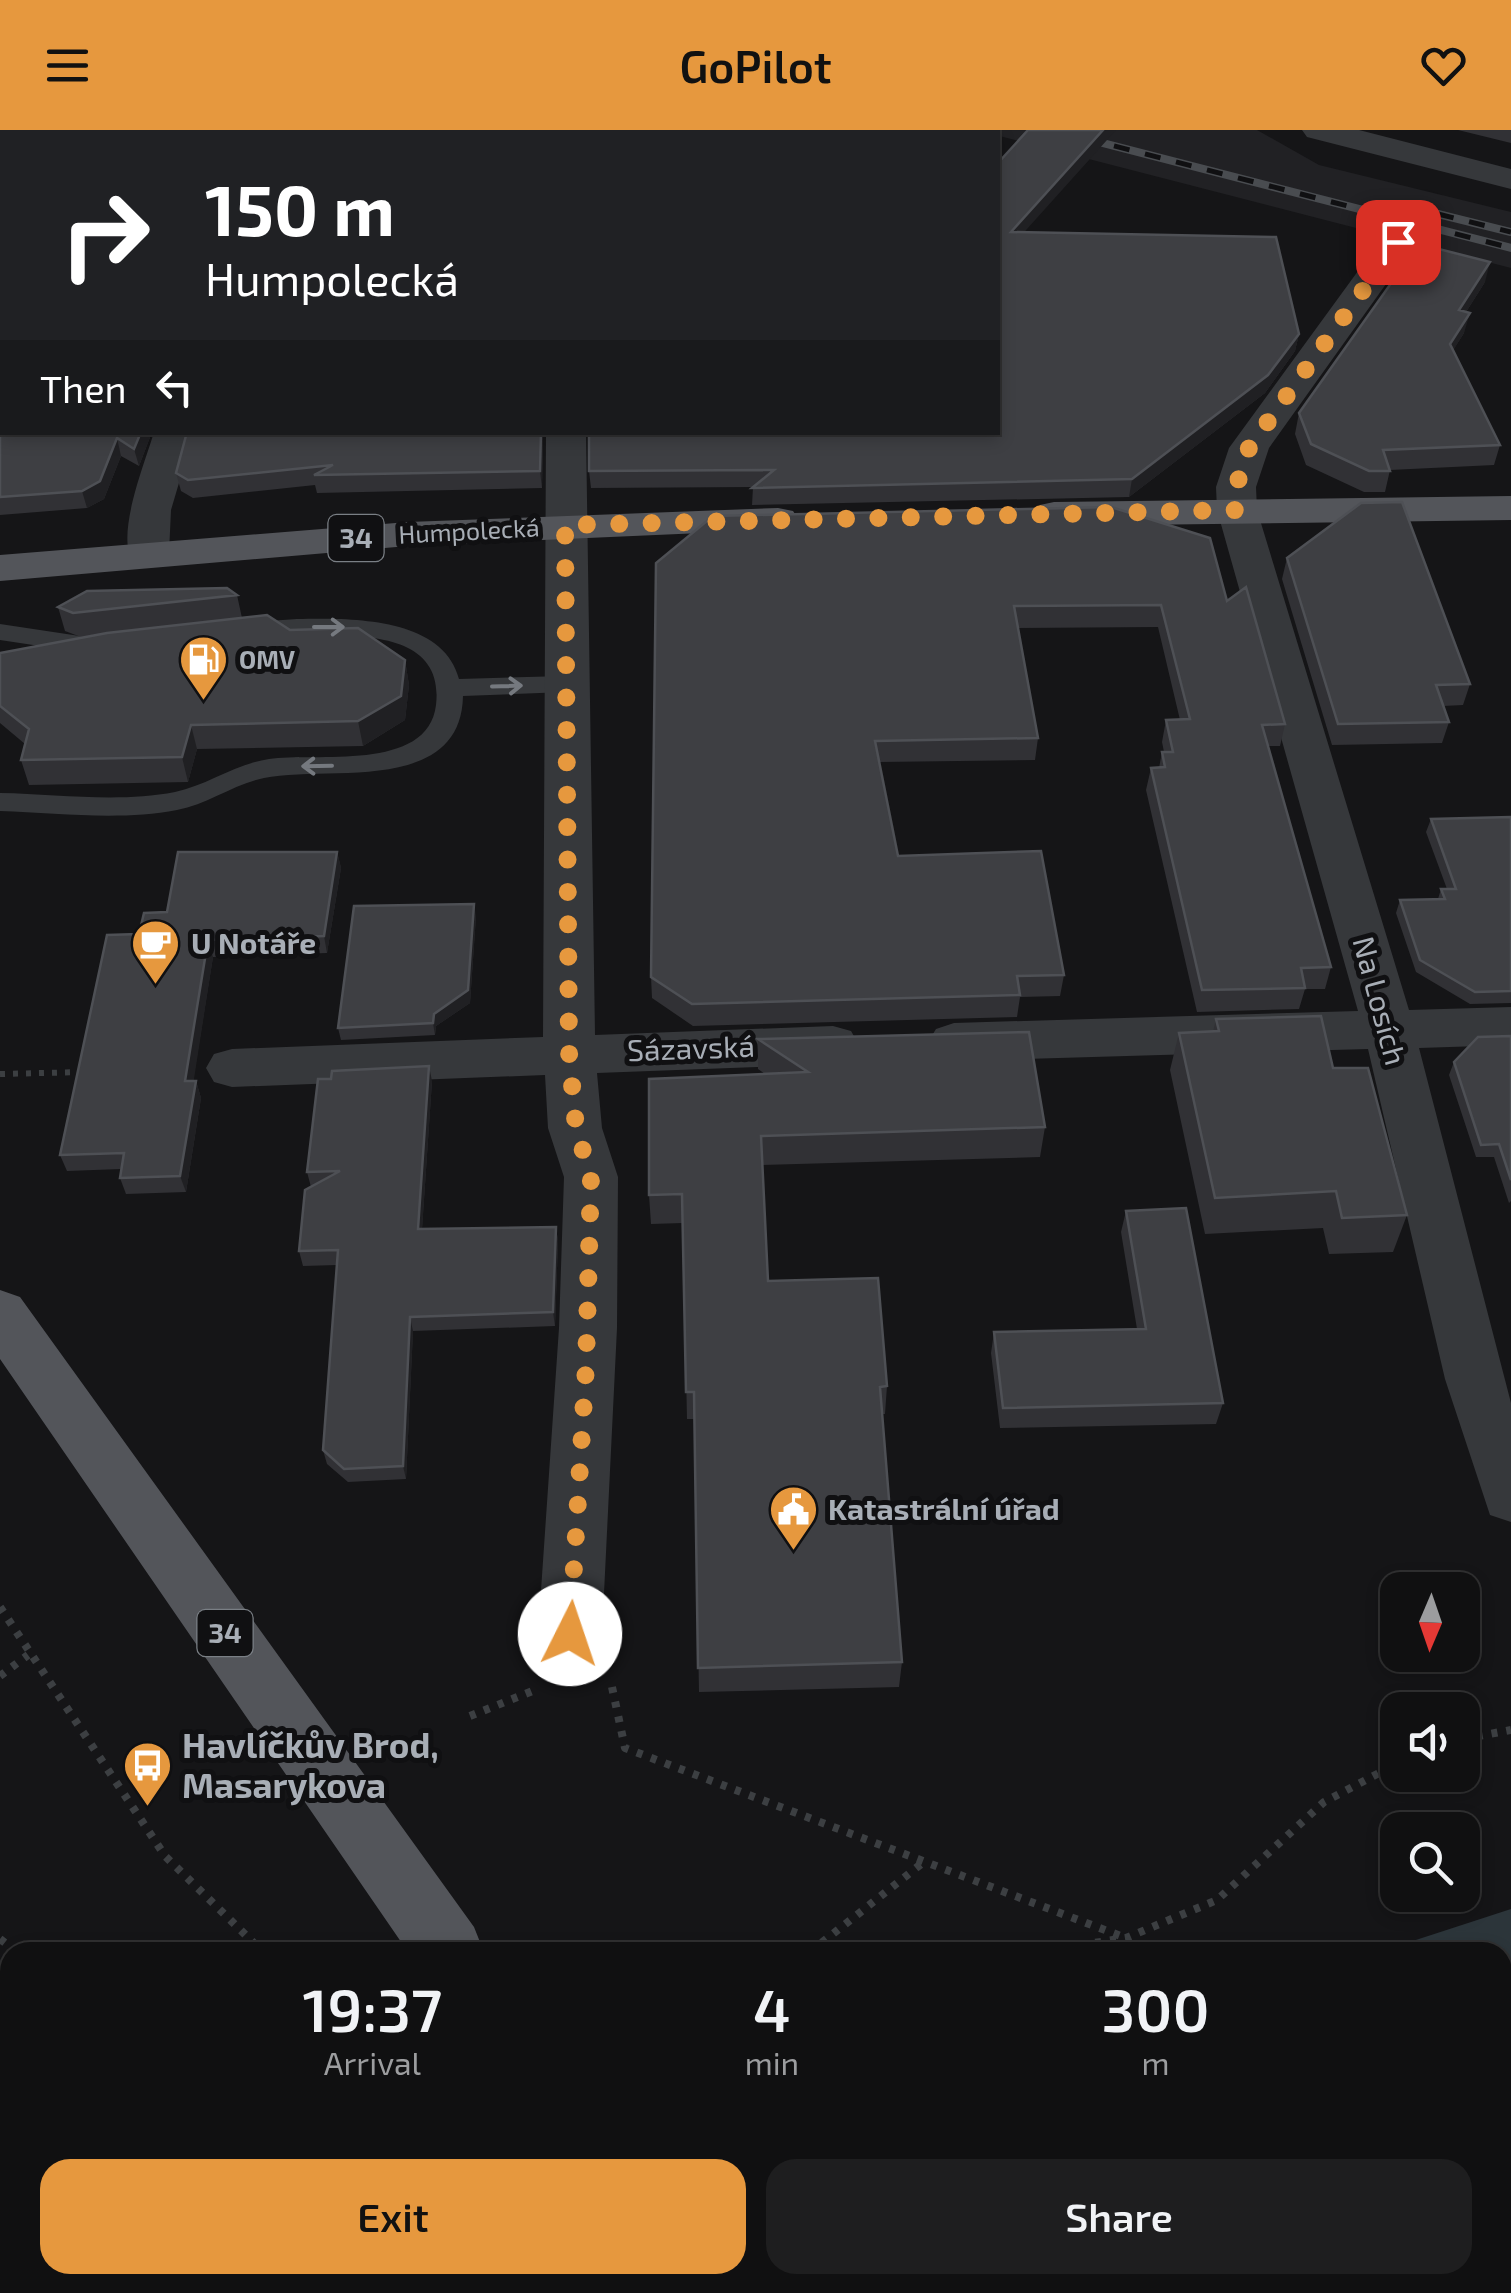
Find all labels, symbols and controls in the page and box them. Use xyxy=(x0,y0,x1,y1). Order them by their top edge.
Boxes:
icon: menu xyxy=(40,38,95,93)
text: GoPilot xyxy=(679,38,832,92)
icon: heart xyxy=(1416,38,1471,93)
text: 150 m xyxy=(205,166,395,250)
icon: right xyxy=(40,170,170,300)
pin xyxy=(1356,200,1441,285)
icon: arrive xyxy=(1371,215,1426,270)
text: Humpolecká xyxy=(205,251,459,305)
icon: left xyxy=(147,360,202,415)
text: Then xyxy=(40,365,127,411)
street label: Humpolecká xyxy=(398,511,540,549)
road number: 34 xyxy=(328,515,384,561)
one-way arrow xyxy=(312,618,345,636)
fuel station icon: OMV xyxy=(178,634,230,702)
place label: OMV xyxy=(239,644,295,674)
one-way arrow xyxy=(491,676,523,695)
one-way arrow xyxy=(302,756,334,775)
cafe icon: U Notáře xyxy=(130,918,182,986)
place label: U Notáře xyxy=(191,924,316,960)
street label: Na Losích xyxy=(1347,932,1415,1069)
street label: Sázavská xyxy=(626,1027,755,1067)
public building icon: Katastrální úřad xyxy=(767,1484,819,1552)
place label: Katastrální úřad xyxy=(828,1490,1060,1526)
north arrow xyxy=(1380,1572,1480,1672)
map controls xyxy=(1380,1572,1480,1912)
position arrow xyxy=(518,1582,622,1686)
road number: 34 xyxy=(198,1610,252,1656)
button: sound xyxy=(1380,1692,1480,1792)
place label: Havlíčkův Brod, Masarykova xyxy=(182,1723,439,1806)
bus stop icon: Havlíčkův Brod, Masarykova xyxy=(121,1740,173,1808)
button: search xyxy=(1380,1812,1480,1912)
text: 19:37 xyxy=(302,1972,442,2044)
text: 4 xyxy=(753,1972,791,2044)
text: 300 xyxy=(1102,1972,1210,2044)
text: Arrival xyxy=(324,2043,421,2081)
text: min xyxy=(745,2043,799,2081)
text: m xyxy=(1142,2043,1170,2081)
button: Exit xyxy=(40,2159,746,2274)
button: Share xyxy=(766,2159,1472,2274)

